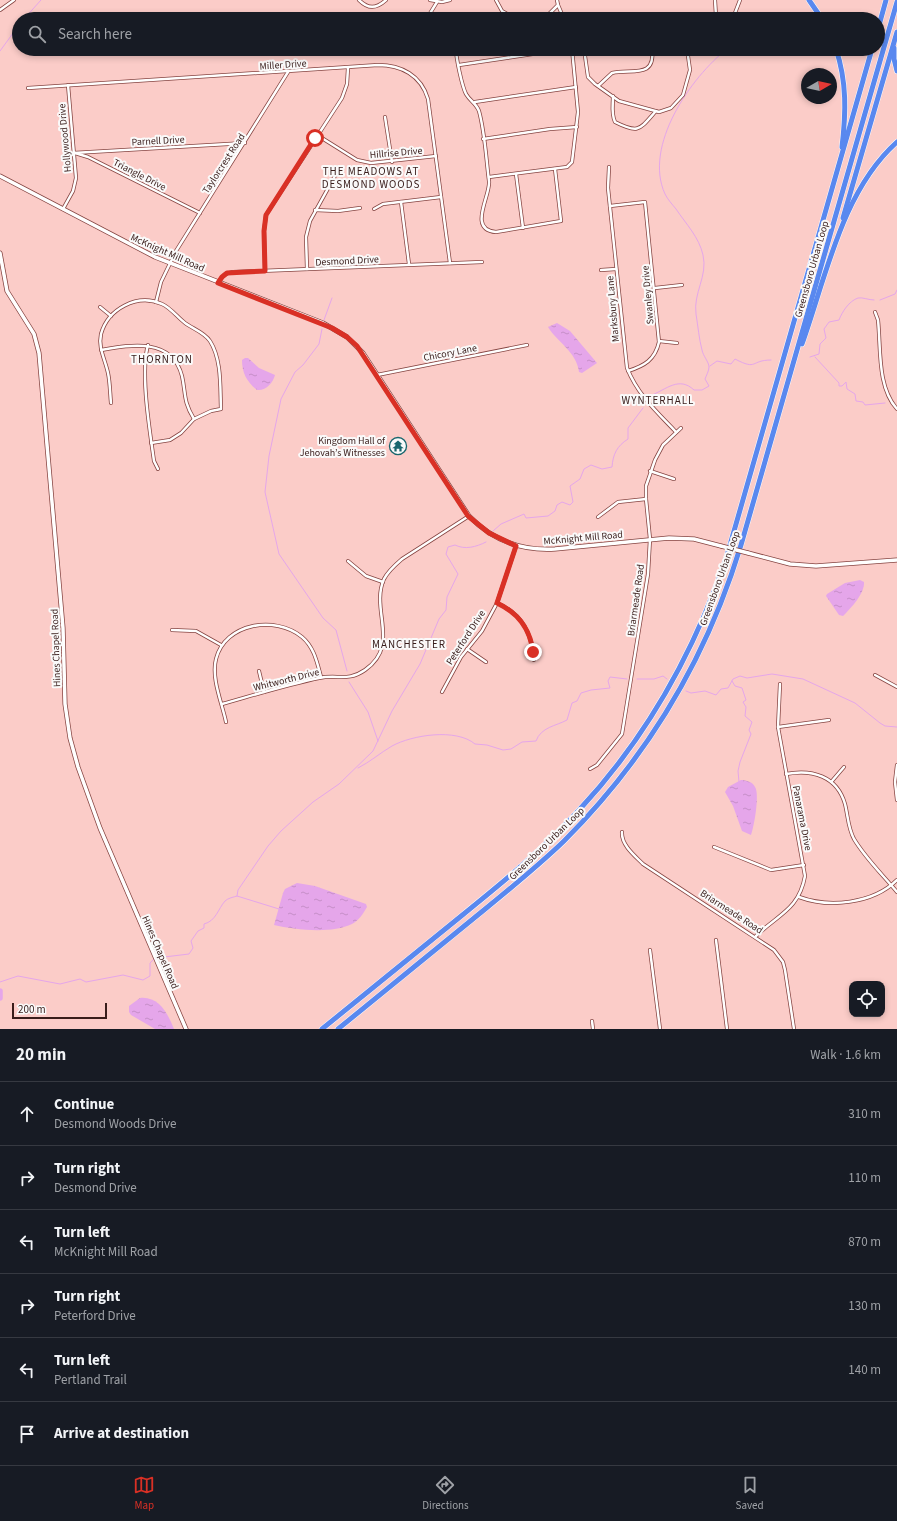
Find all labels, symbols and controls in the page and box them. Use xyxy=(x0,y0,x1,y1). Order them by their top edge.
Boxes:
search box xyxy=(12,12,885,56)
icon: search xyxy=(26,23,48,45)
text: Search here xyxy=(58,24,132,45)
street label: Miller Drive xyxy=(259,56,307,74)
north arrow xyxy=(801,68,837,104)
street label: Hollywood Drive xyxy=(55,103,75,173)
route start xyxy=(306,129,324,147)
street label: Taylorcrest Road xyxy=(199,131,249,196)
street label: Parnell Drive xyxy=(131,133,185,149)
street label: Hillrise Drive xyxy=(369,144,423,162)
street label: Triangle Drive xyxy=(111,156,168,194)
district label: THE MEADOWS AT DESMOND WOODS xyxy=(322,164,420,192)
street label: Greensboro Urban Loop xyxy=(791,219,833,319)
street label: McKnight Mill Road xyxy=(128,230,207,276)
street label: Desmond Drive xyxy=(315,252,379,270)
street label: Swanley Drive xyxy=(638,265,658,325)
street label: Marksbury Lane xyxy=(603,275,623,343)
street label: Chicory Lane xyxy=(422,341,478,365)
district label: THORNTON xyxy=(131,352,193,367)
district label: WYNTERHALL xyxy=(622,393,694,408)
place label: Kingdom Hall of Jehovah’s Witnesses xyxy=(300,434,386,460)
temple icon: Kingdom Hall of Jehovah’s Witnesses xyxy=(388,436,408,456)
street label: McKnight Mill Road xyxy=(543,528,623,548)
street label: Greensboro Urban Loop xyxy=(696,529,744,628)
street label: Briarmeade Road xyxy=(624,563,648,637)
street label: Peterford Drive xyxy=(443,607,489,668)
street label: Hines Chapel Road xyxy=(48,609,64,687)
district label: MANCHESTER xyxy=(372,637,446,652)
route end xyxy=(524,643,542,661)
street label: Whitworth Drive xyxy=(252,665,321,695)
street label: Panarama Drive xyxy=(789,784,815,852)
street label: Greensboro Urban Loop xyxy=(506,804,588,883)
street label: Briarmeade Road xyxy=(697,886,766,937)
street label: Hines Chapel Road xyxy=(138,914,182,991)
map controls xyxy=(849,981,885,1017)
button: locate xyxy=(849,981,885,1017)
scale bar xyxy=(12,1001,107,1020)
text: 200 m xyxy=(18,1002,46,1017)
text: 20 min xyxy=(16,1043,66,1067)
text: Walk · 1.6 km xyxy=(810,1046,881,1064)
text: Continue xyxy=(54,1094,114,1115)
icon: ahead xyxy=(16,1103,38,1125)
text: 310 m xyxy=(848,1105,881,1123)
text: Desmond Woods Drive xyxy=(54,1115,176,1133)
text: Turn right xyxy=(54,1158,120,1179)
icon: right xyxy=(16,1167,38,1189)
text: 110 m xyxy=(848,1169,881,1187)
text: Desmond Drive xyxy=(54,1179,137,1197)
text: Turn left xyxy=(54,1222,110,1243)
icon: left xyxy=(16,1231,38,1253)
text: 870 m xyxy=(848,1233,881,1251)
text: McKnight Mill Road xyxy=(54,1243,158,1261)
text: Turn right xyxy=(54,1286,120,1307)
icon: right xyxy=(16,1295,38,1317)
text: 130 m xyxy=(848,1297,881,1315)
text: Peterford Drive xyxy=(54,1307,136,1325)
text: Turn left xyxy=(54,1350,110,1371)
icon: left xyxy=(16,1359,38,1381)
text: 140 m xyxy=(848,1361,881,1379)
text: Pertland Trail xyxy=(54,1371,127,1389)
icon: arrive xyxy=(16,1423,38,1445)
text: Arrive at destination xyxy=(54,1423,189,1444)
tab: Map xyxy=(133,1474,155,1513)
tab: Directions xyxy=(422,1474,469,1513)
tab: Saved xyxy=(736,1474,764,1513)

